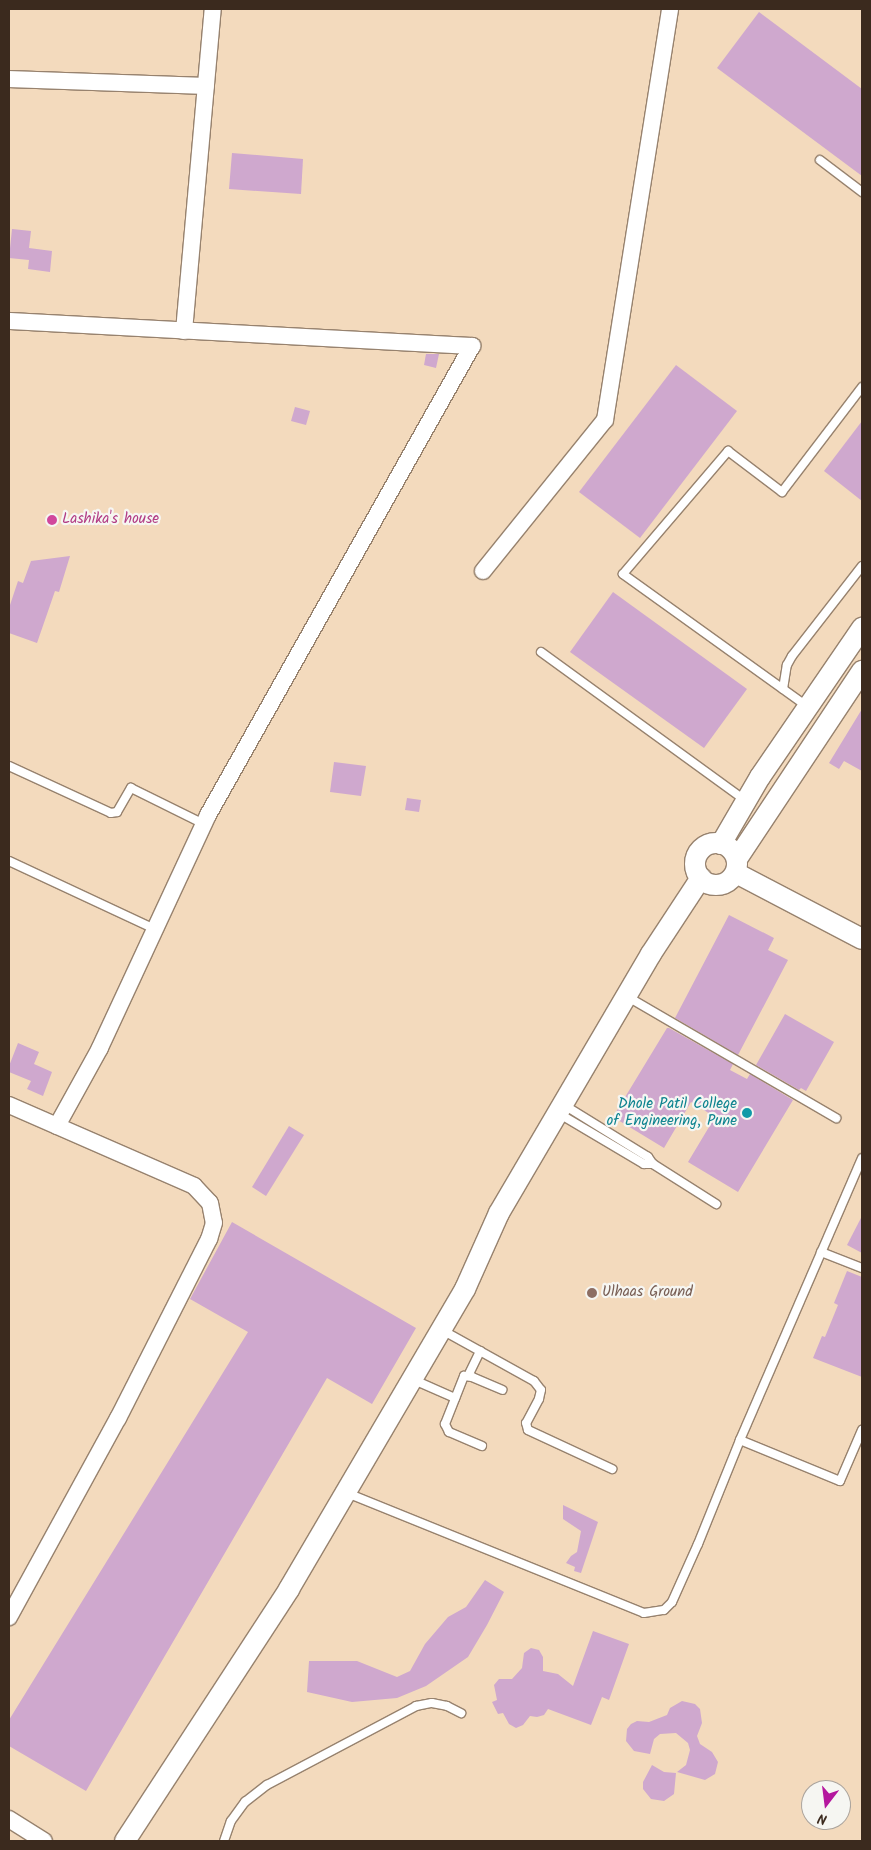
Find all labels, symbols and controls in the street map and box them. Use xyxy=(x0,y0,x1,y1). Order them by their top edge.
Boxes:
place label: Lashika's house xyxy=(62,511,159,529)
marker: Lashika's house xyxy=(46,514,58,526)
place label: Dhole Patil College of Engineering, Pune xyxy=(606,1095,737,1130)
marker: Dhole Patil College of Engineering, Pune xyxy=(741,1107,753,1119)
place label: Ulhaas Ground xyxy=(602,1284,693,1302)
marker: Ulhaas Ground xyxy=(586,1287,598,1299)
north arrow xyxy=(801,1780,851,1830)
text: N xyxy=(815,1807,829,1830)

